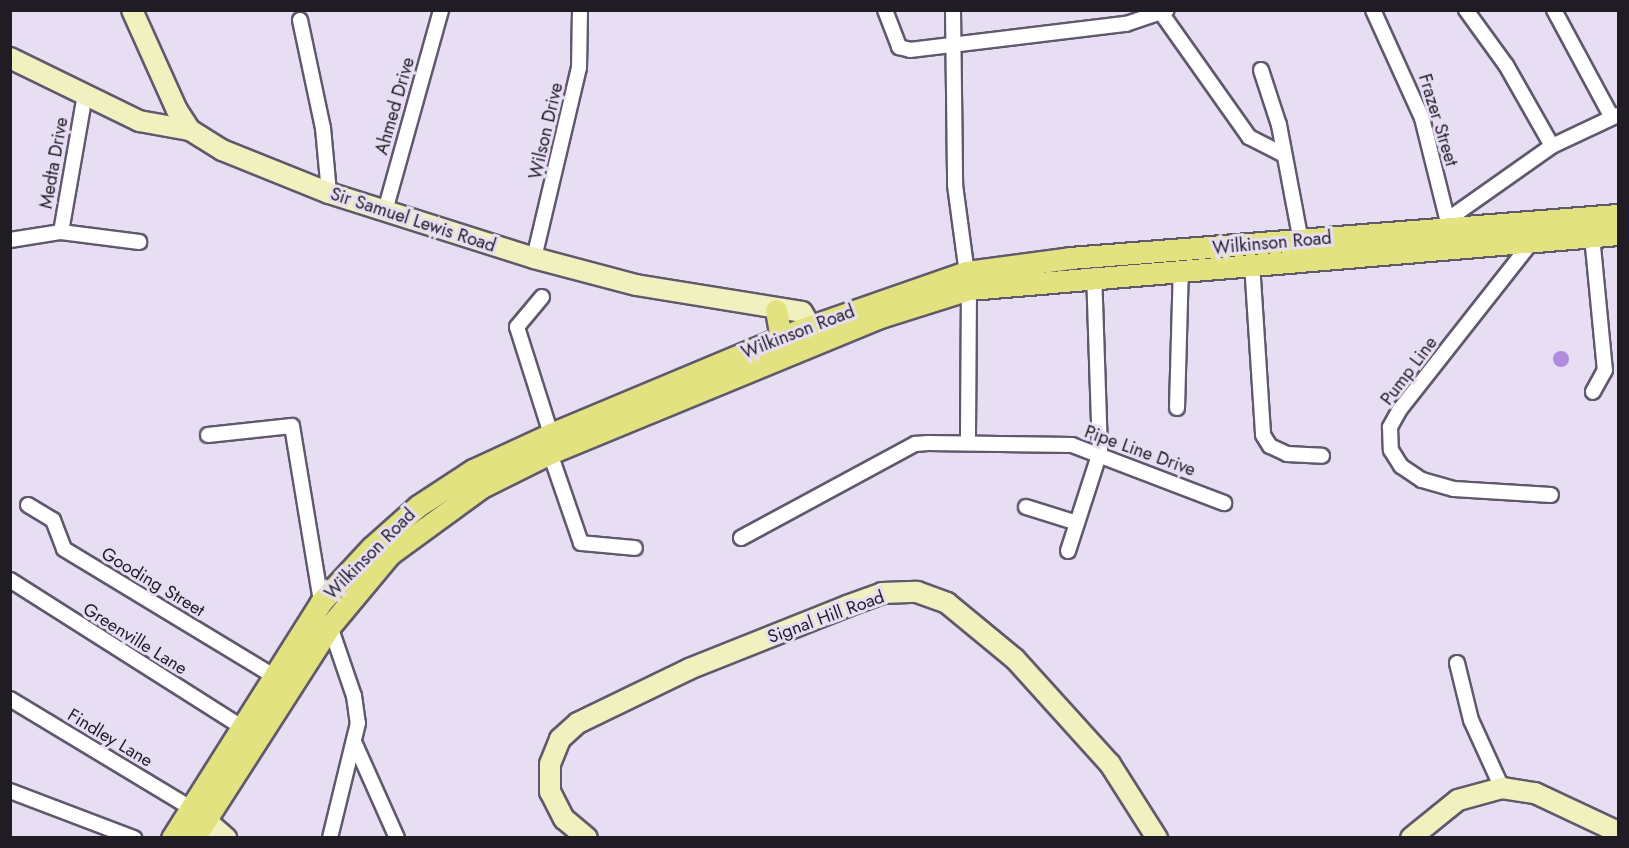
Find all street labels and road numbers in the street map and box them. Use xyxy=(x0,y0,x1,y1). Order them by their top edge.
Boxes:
street label: Ahmed Drive xyxy=(371,55,419,157)
street label: Frazer Street xyxy=(1414,71,1462,169)
street label: Wilson Drive xyxy=(524,81,568,181)
street label: Medta Drive xyxy=(35,116,73,210)
street label: Sir Samuel Lewis Road xyxy=(328,183,498,257)
street label: Wilkinson Road xyxy=(1212,227,1332,259)
street label: Wilkinson Road xyxy=(738,301,858,363)
street label: Pump Line xyxy=(1376,332,1442,410)
street label: Pipe Line Drive xyxy=(1082,421,1198,481)
street label: Wilkinson Road xyxy=(320,504,420,604)
street label: Gooding Street xyxy=(97,543,209,621)
street label: Signal Hill Road xyxy=(765,586,887,648)
street label: Greenville Lane xyxy=(79,598,191,680)
street label: Findley Lane xyxy=(64,704,156,772)

